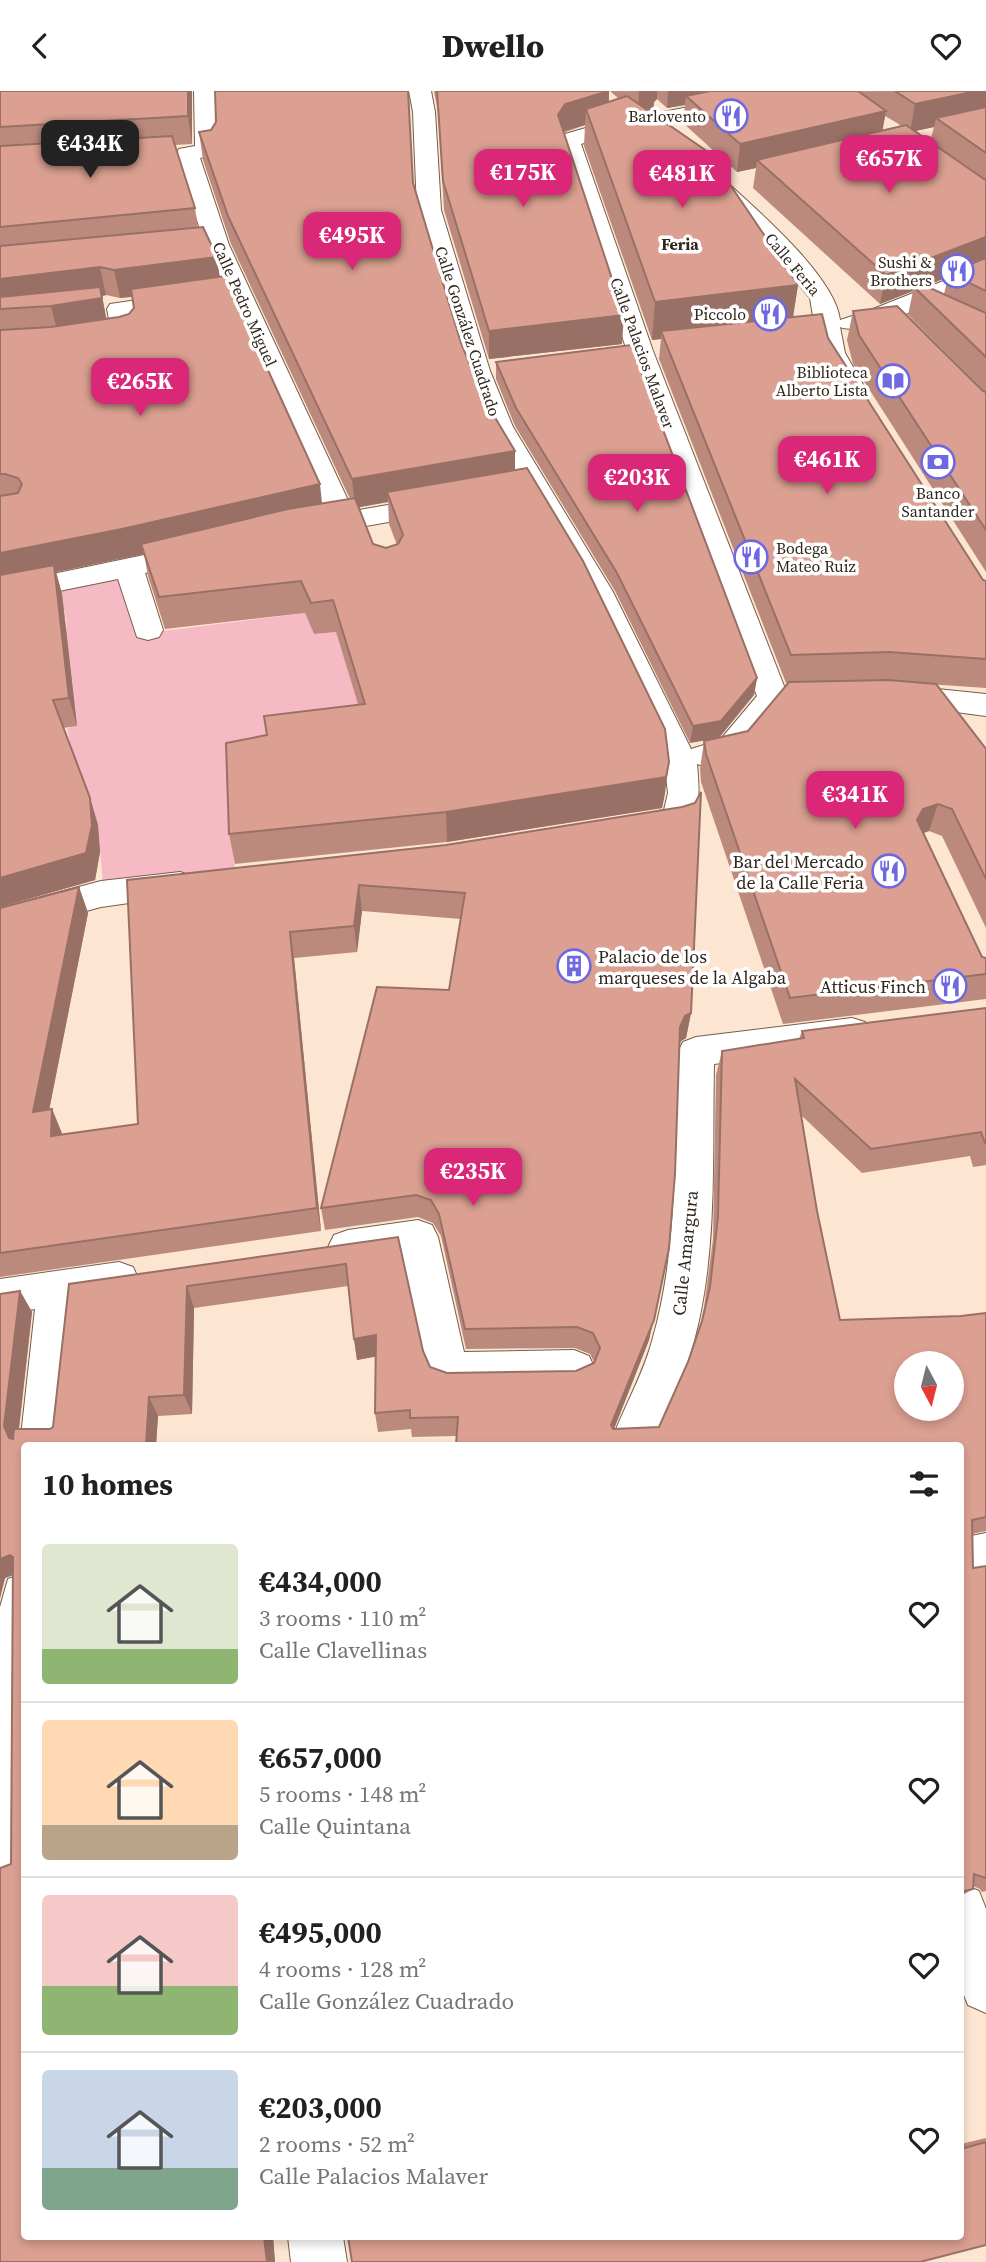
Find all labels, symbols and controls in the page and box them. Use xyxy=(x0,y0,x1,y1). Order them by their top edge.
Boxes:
text: Dwello xyxy=(442,24,544,68)
icon: back xyxy=(21,27,59,65)
icon: heart xyxy=(927,27,965,65)
restaurant icon: Barlovento xyxy=(712,97,750,135)
place label: Barlovento xyxy=(628,105,706,127)
pin: €434K xyxy=(41,120,139,180)
text: €434K xyxy=(57,127,123,159)
pin: €657K xyxy=(840,135,938,195)
text: €657K xyxy=(856,142,922,174)
pin: €175K xyxy=(474,149,572,209)
pin: €481K xyxy=(633,151,731,210)
text: €175K xyxy=(490,156,556,188)
text: €481K xyxy=(649,157,715,189)
pin: €495K xyxy=(303,213,401,272)
text: €495K xyxy=(319,219,385,251)
street label: Calle Feria xyxy=(760,228,826,301)
district label: Feria xyxy=(661,233,699,255)
street label: Calle Pedro Miguel xyxy=(208,238,283,370)
street label: Calle González Cuadrado xyxy=(430,243,506,419)
place label: Sushi & Brothers xyxy=(870,251,932,291)
restaurant icon: Sushi & Brothers xyxy=(938,252,976,290)
street label: Calle Palacios Malaver xyxy=(605,274,681,432)
restaurant icon: Piccolo xyxy=(751,295,789,333)
place label: Piccolo xyxy=(694,303,746,325)
pin: €265K xyxy=(91,359,189,418)
place label: Biblioteca Alberto Lista xyxy=(776,361,869,401)
library icon: Biblioteca Alberto Lista xyxy=(874,362,912,400)
text: €265K xyxy=(107,365,173,397)
pin: €461K xyxy=(778,437,876,496)
text: €461K xyxy=(794,443,860,475)
bank icon: Banco Santander xyxy=(919,443,957,481)
pin: €203K xyxy=(588,455,686,514)
text: €203K xyxy=(604,461,670,493)
place label: Banco Santander xyxy=(902,482,975,522)
place label: Bodega Mateo Ruiz xyxy=(776,537,856,577)
restaurant icon: Bodega Mateo Ruiz xyxy=(732,538,770,576)
pin: €341K xyxy=(806,771,904,831)
text: €341K xyxy=(822,778,888,810)
place label: Bar del Mercado de la Calle Feria xyxy=(733,849,865,895)
restaurant icon: Bar del Mercado de la Calle Feria xyxy=(870,852,908,890)
place label: Palacio de los marqueses de la Algaba xyxy=(598,944,787,990)
building icon: Palacio de los marqueses de la Algaba xyxy=(555,947,593,985)
restaurant icon: Atticus Finch xyxy=(931,967,969,1005)
place label: Atticus Finch xyxy=(820,974,926,999)
pin: €235K xyxy=(424,1149,522,1208)
text: €235K xyxy=(440,1155,506,1187)
street label: Calle Amargura xyxy=(666,1188,704,1317)
north arrow xyxy=(894,1351,964,1421)
map controls xyxy=(894,1351,964,1421)
text: 10 homes xyxy=(42,1464,173,1505)
icon: filters xyxy=(905,1465,943,1503)
text: €434,000 xyxy=(259,1561,382,1602)
icon: home xyxy=(98,1572,182,1656)
icon: heart xyxy=(905,1595,943,1633)
text: 3 rooms · 110 m² xyxy=(259,1602,426,1634)
text: Calle Clavellinas xyxy=(259,1634,427,1666)
text: €657,000 xyxy=(259,1737,382,1778)
icon: home xyxy=(98,1748,182,1832)
icon: heart xyxy=(905,1771,943,1809)
text: 5 rooms · 148 m² xyxy=(259,1778,426,1810)
text: Calle Quintana xyxy=(259,1810,411,1842)
text: €495,000 xyxy=(259,1912,382,1953)
icon: home xyxy=(98,1923,182,2007)
icon: heart xyxy=(905,1946,943,1984)
text: 4 rooms · 128 m² xyxy=(259,1953,426,1985)
text: Calle González Cuadrado xyxy=(259,1985,514,2017)
text: €203,000 xyxy=(259,2087,382,2128)
icon: home xyxy=(98,2098,182,2182)
icon: heart xyxy=(905,2121,943,2159)
text: 2 rooms · 52 m² xyxy=(259,2128,415,2160)
text: Calle Palacios Malaver xyxy=(259,2160,488,2192)

